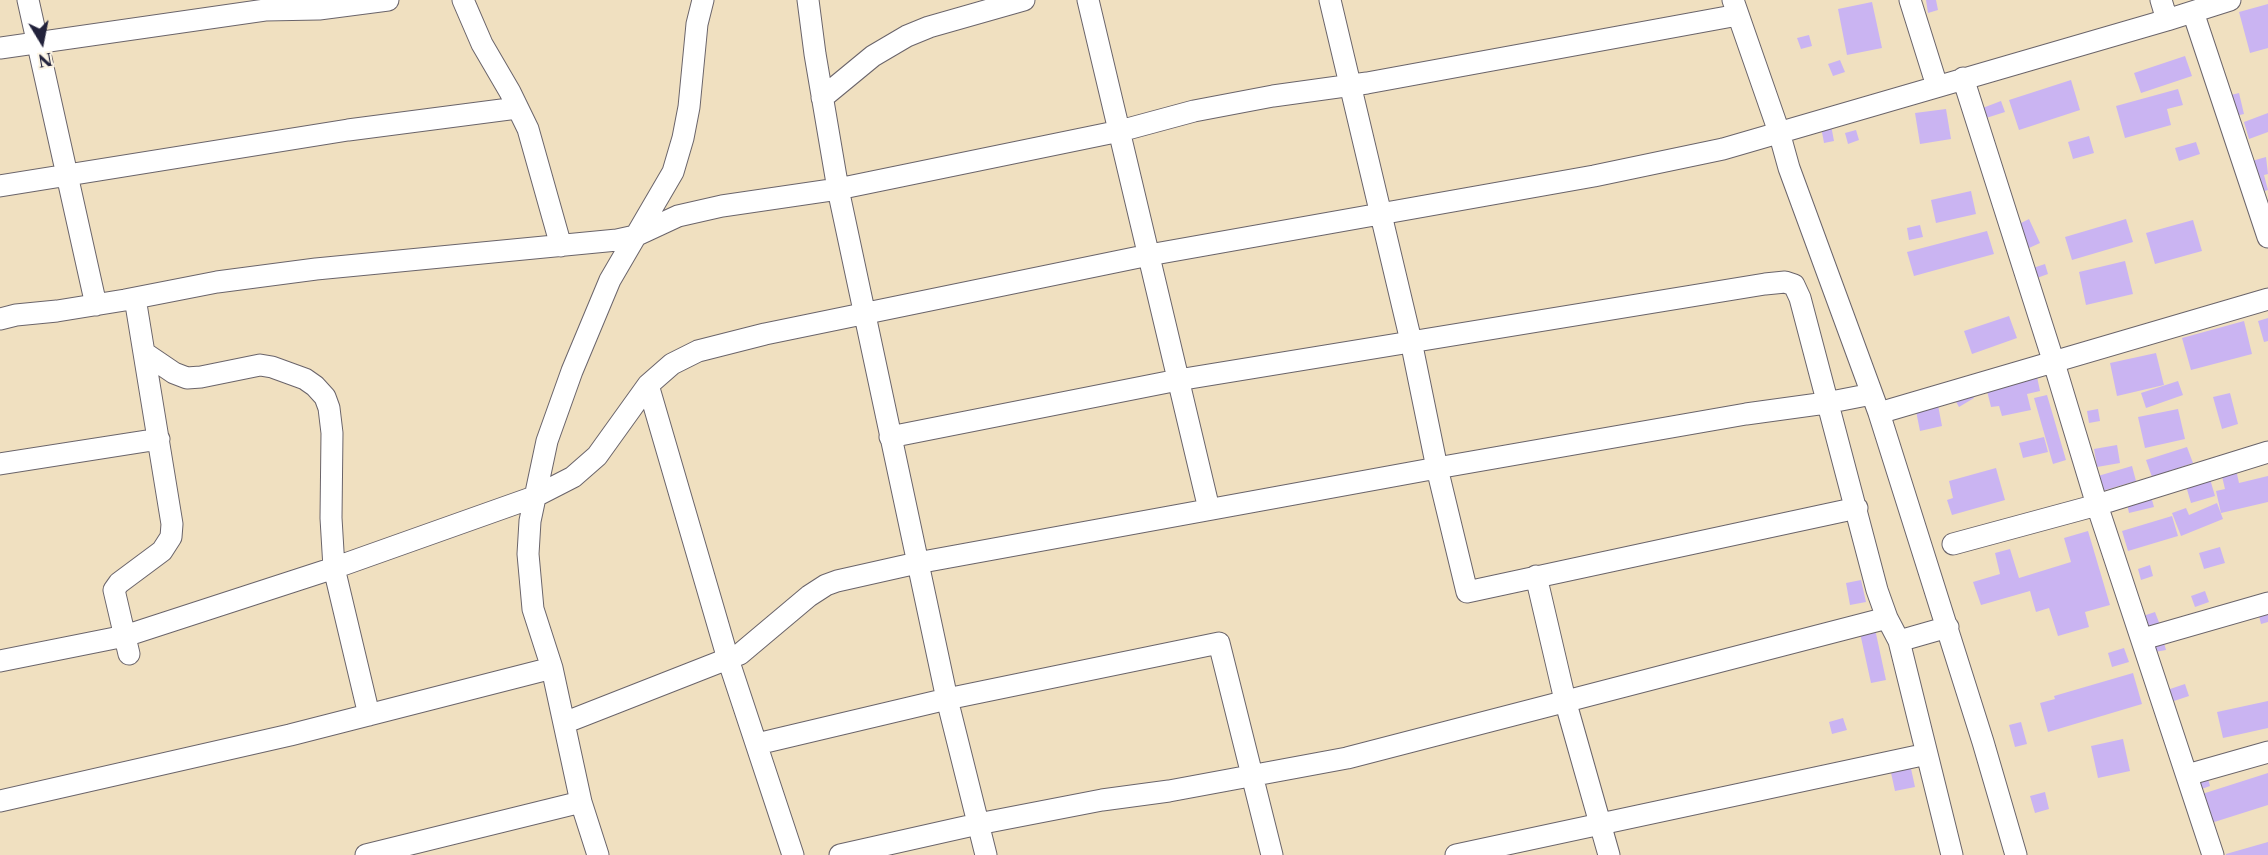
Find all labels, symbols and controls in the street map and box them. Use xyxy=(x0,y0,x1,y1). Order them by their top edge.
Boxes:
north arrow xyxy=(12,12,72,72)
text: N xyxy=(37,49,54,71)

